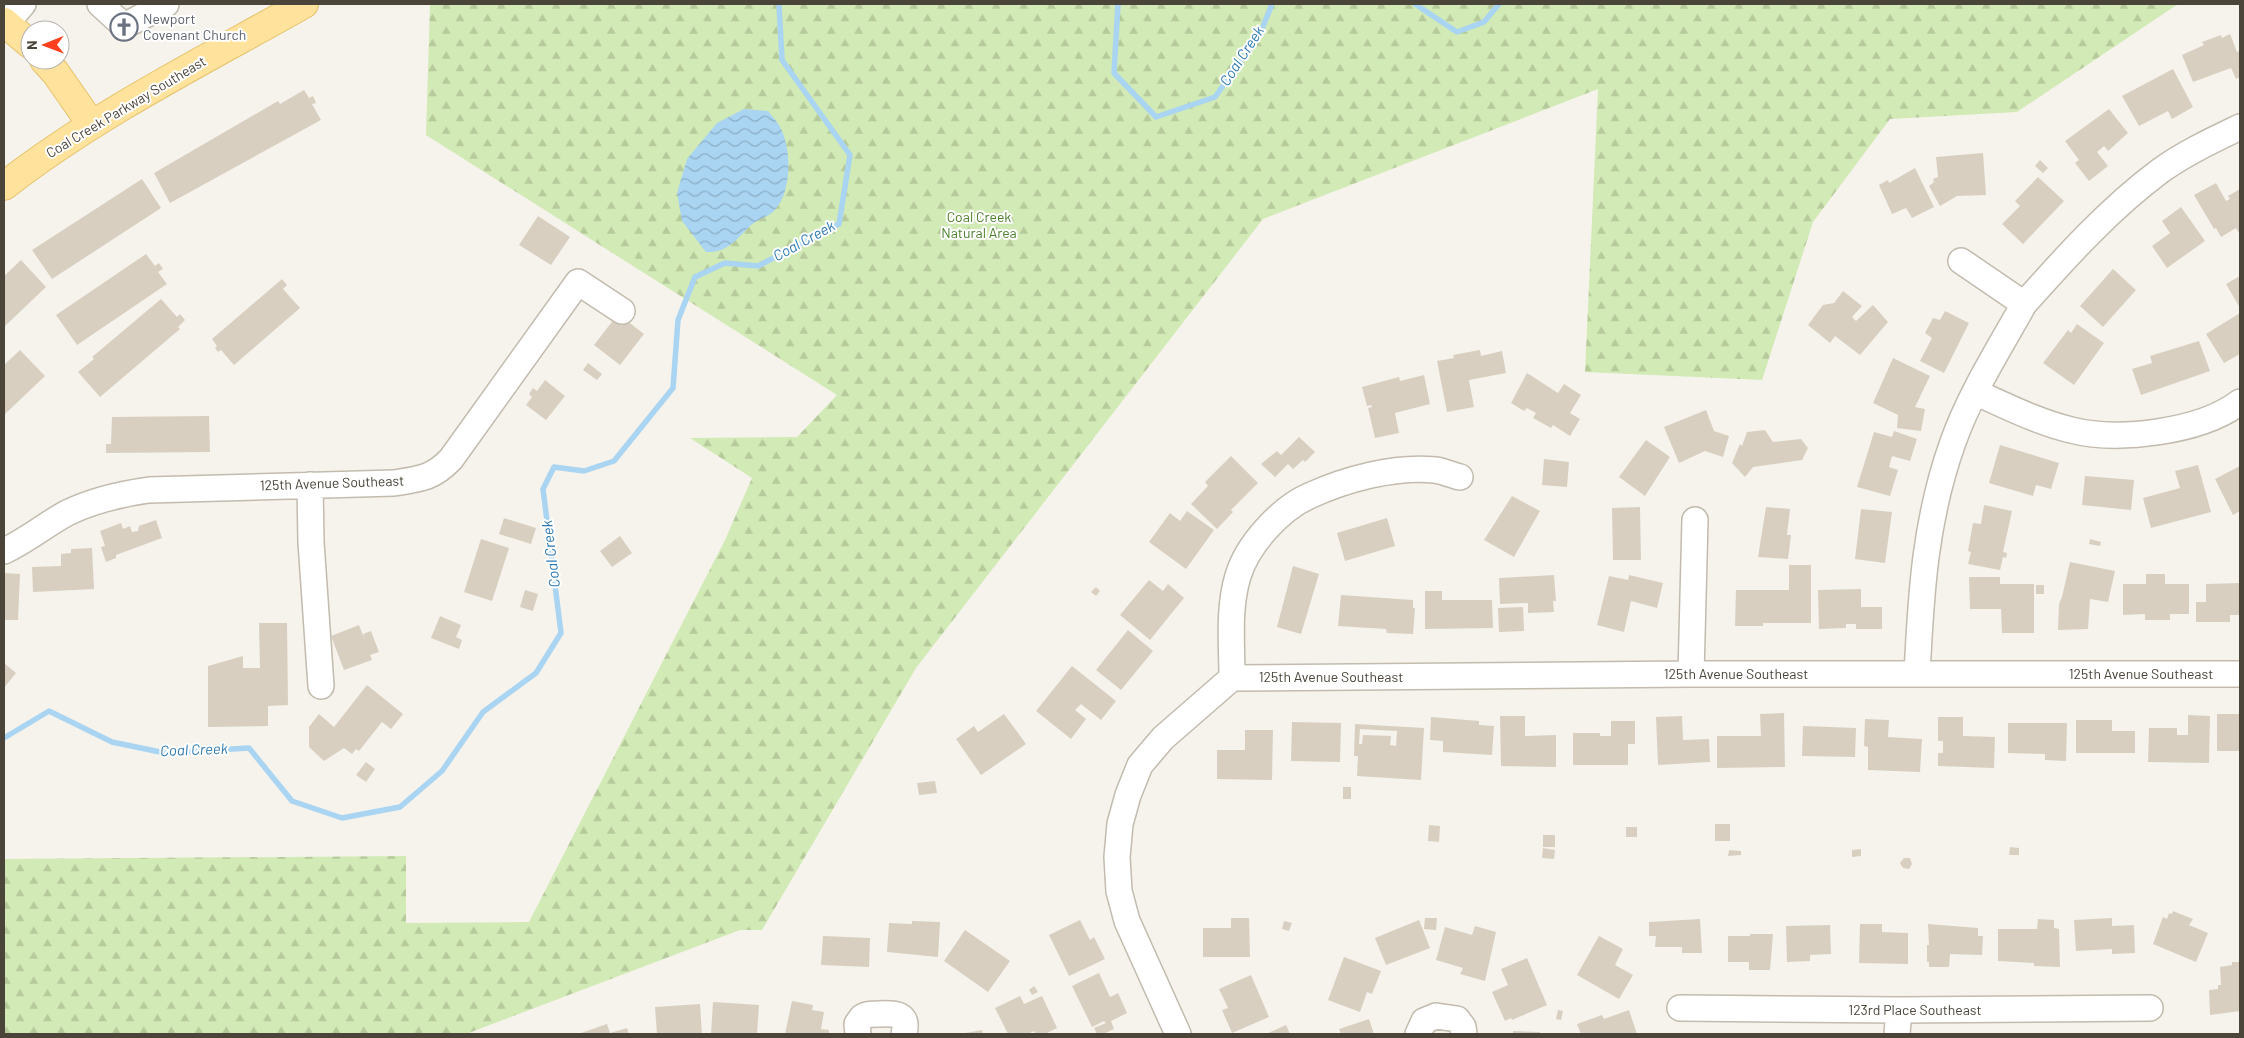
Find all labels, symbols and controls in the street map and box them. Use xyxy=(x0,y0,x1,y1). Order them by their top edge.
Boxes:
place label: Newport Covenant Church xyxy=(143,10,246,43)
church icon: Newport Covenant Church xyxy=(109,12,139,42)
north arrow xyxy=(20,20,70,70)
water label: Coal Creek xyxy=(1215,22,1268,89)
text: N xyxy=(23,40,40,50)
street label: Coal Creek Parkway Southeast xyxy=(43,52,209,161)
park label: Coal Creek Natural Area xyxy=(941,208,1017,241)
water label: Coal Creek xyxy=(769,215,838,264)
street label: 125th Avenue Southeast xyxy=(259,471,405,494)
water label: Coal Creek xyxy=(537,519,563,589)
street label: 125th Avenue Southeast xyxy=(1664,665,1808,682)
street label: 125th Avenue Southeast xyxy=(2069,665,2213,682)
street label: 125th Avenue Southeast xyxy=(1259,668,1403,685)
water label: Coal Creek xyxy=(160,739,229,759)
street label: 123rd Place Southeast xyxy=(1848,1001,1982,1018)

